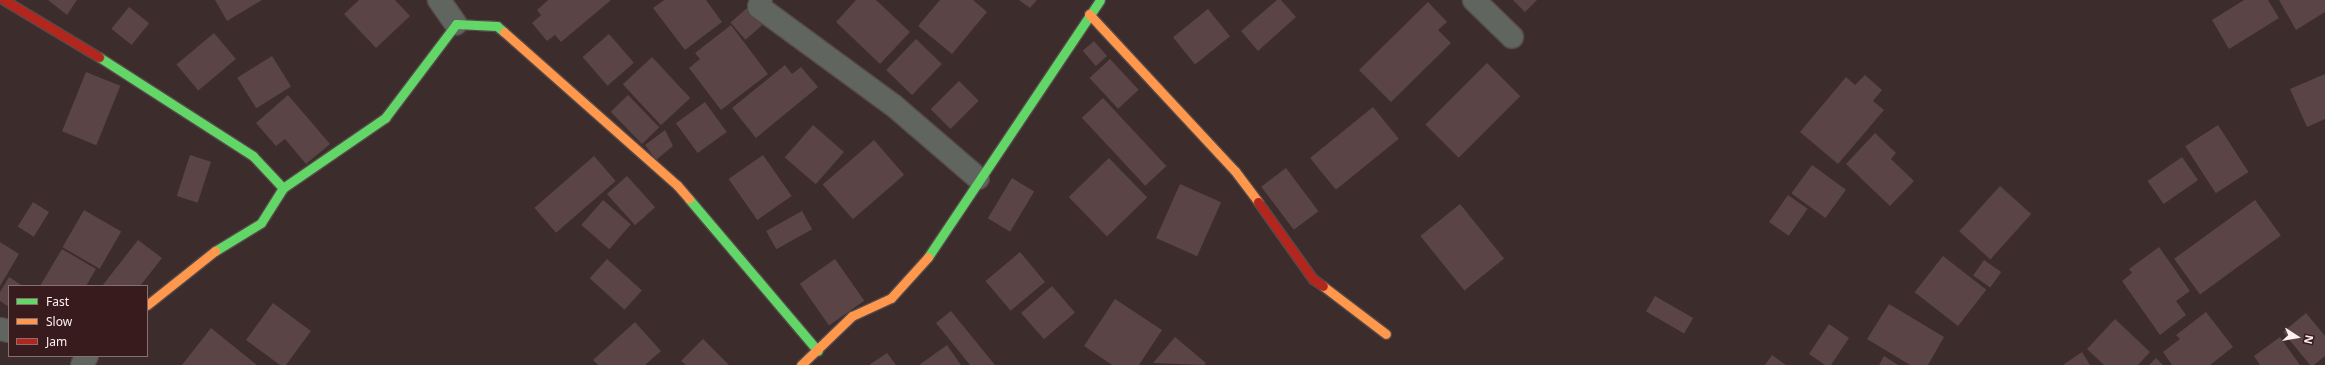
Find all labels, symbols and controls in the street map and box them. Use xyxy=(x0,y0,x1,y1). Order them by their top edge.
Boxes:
legend xyxy=(8,285,148,357)
text: Fast xyxy=(46,293,69,310)
text: Slow xyxy=(46,313,72,330)
north arrow xyxy=(2277,317,2317,357)
text: Jam xyxy=(46,333,67,350)
text: N xyxy=(2301,334,2317,346)

